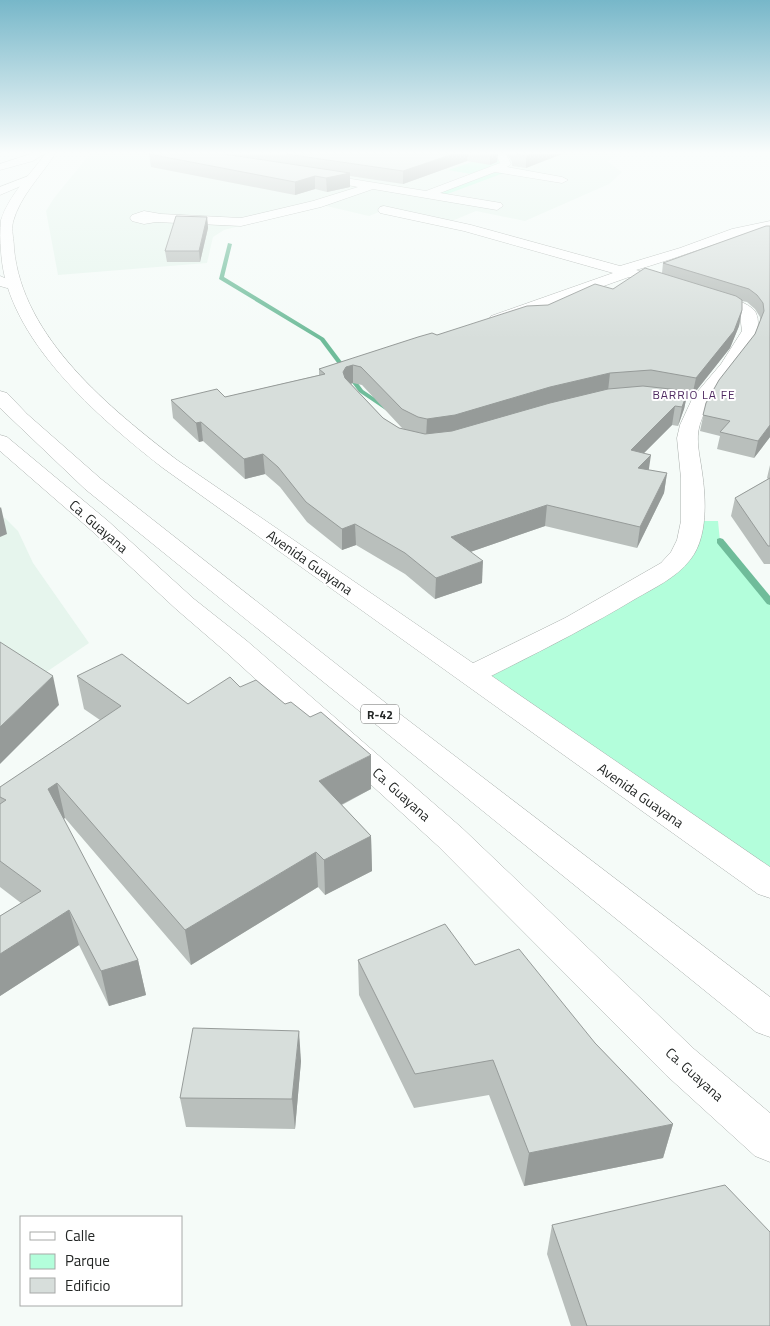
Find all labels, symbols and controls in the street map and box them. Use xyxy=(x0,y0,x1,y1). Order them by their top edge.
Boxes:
district label: BARRIO LA FE xyxy=(652,385,736,404)
street label: Ca. Guayana xyxy=(65,494,133,558)
street label: Avenida Guayana xyxy=(263,524,357,600)
road number: R-42 xyxy=(361,704,399,724)
street label: Avenida Guayana xyxy=(594,757,688,833)
street label: Ca. Guayana xyxy=(368,762,436,826)
street label: Ca. Guayana xyxy=(661,1042,729,1106)
legend xyxy=(20,1216,182,1306)
text: Calle xyxy=(65,1224,95,1247)
text: Parque xyxy=(65,1249,110,1272)
text: Edificio xyxy=(65,1274,110,1297)

